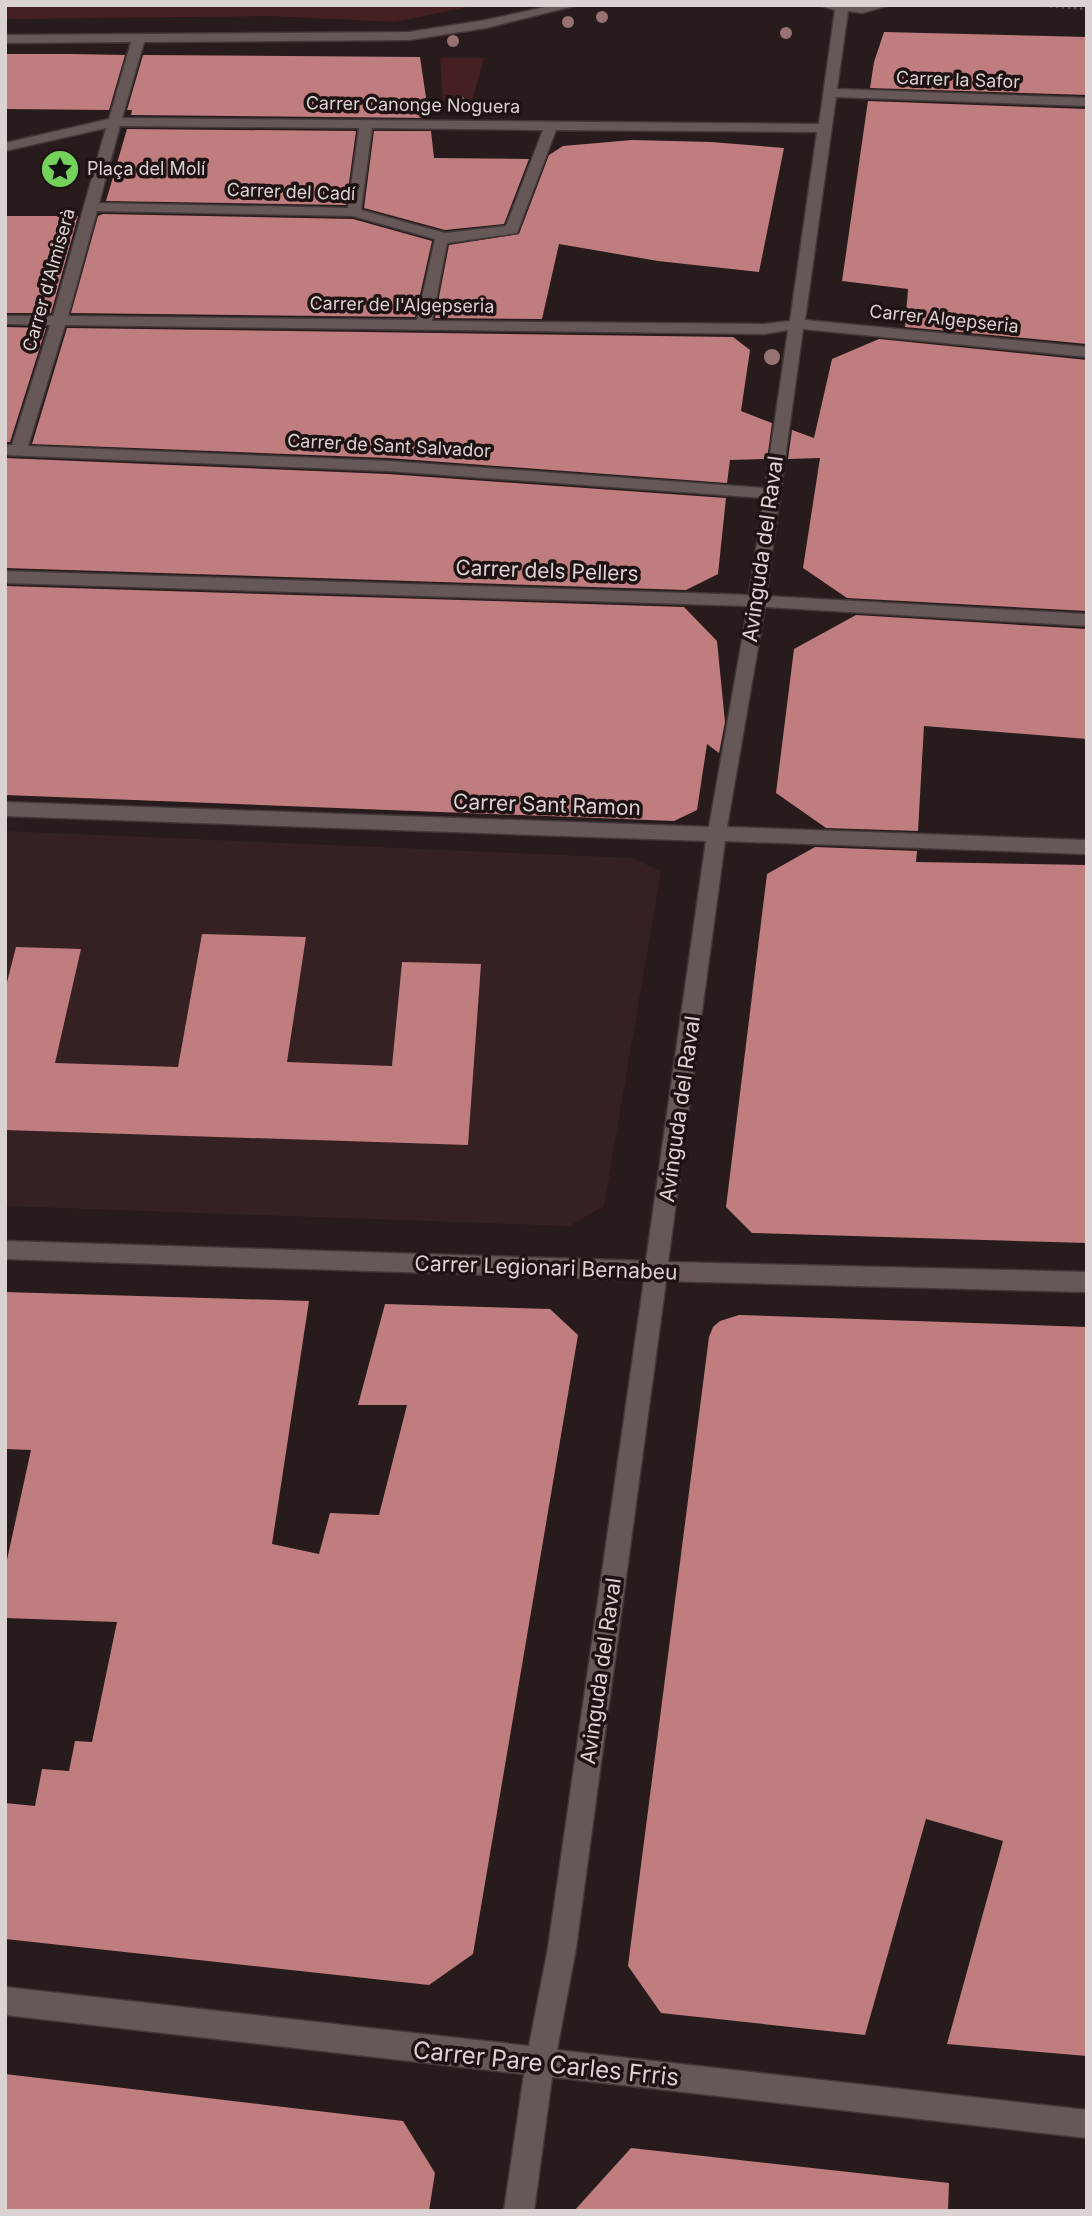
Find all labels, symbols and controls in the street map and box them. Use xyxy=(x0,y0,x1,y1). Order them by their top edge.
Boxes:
street label: Carrer la Safor xyxy=(896,67,1021,92)
street label: Carrer Canonge Noguera xyxy=(306,92,520,117)
place icon: Plaça del Molí xyxy=(39,148,81,190)
place label: Plaça del Molí xyxy=(87,158,206,179)
street label: Carrer del Cadí xyxy=(226,179,356,204)
street label: Carrer d'Almiserà xyxy=(18,206,79,354)
street label: Carrer de l'Algepseria xyxy=(309,292,495,317)
street label: Carrer Algepseria xyxy=(868,300,1020,337)
street label: Carrer de Sant Salvador xyxy=(287,430,492,461)
street label: Avinguda del Raval xyxy=(737,454,788,644)
street label: Carrer dels Pellers xyxy=(455,555,639,586)
street label: Carrer Sant Ramon xyxy=(453,789,641,820)
street label: Avinguda del Raval xyxy=(654,1014,705,1204)
street label: Carrer Legionari Bernabeu xyxy=(414,1250,678,1285)
street label: Avinguda del Raval xyxy=(575,1576,626,1766)
street label: Carrer Pare Carles Frris xyxy=(412,2035,681,2092)

